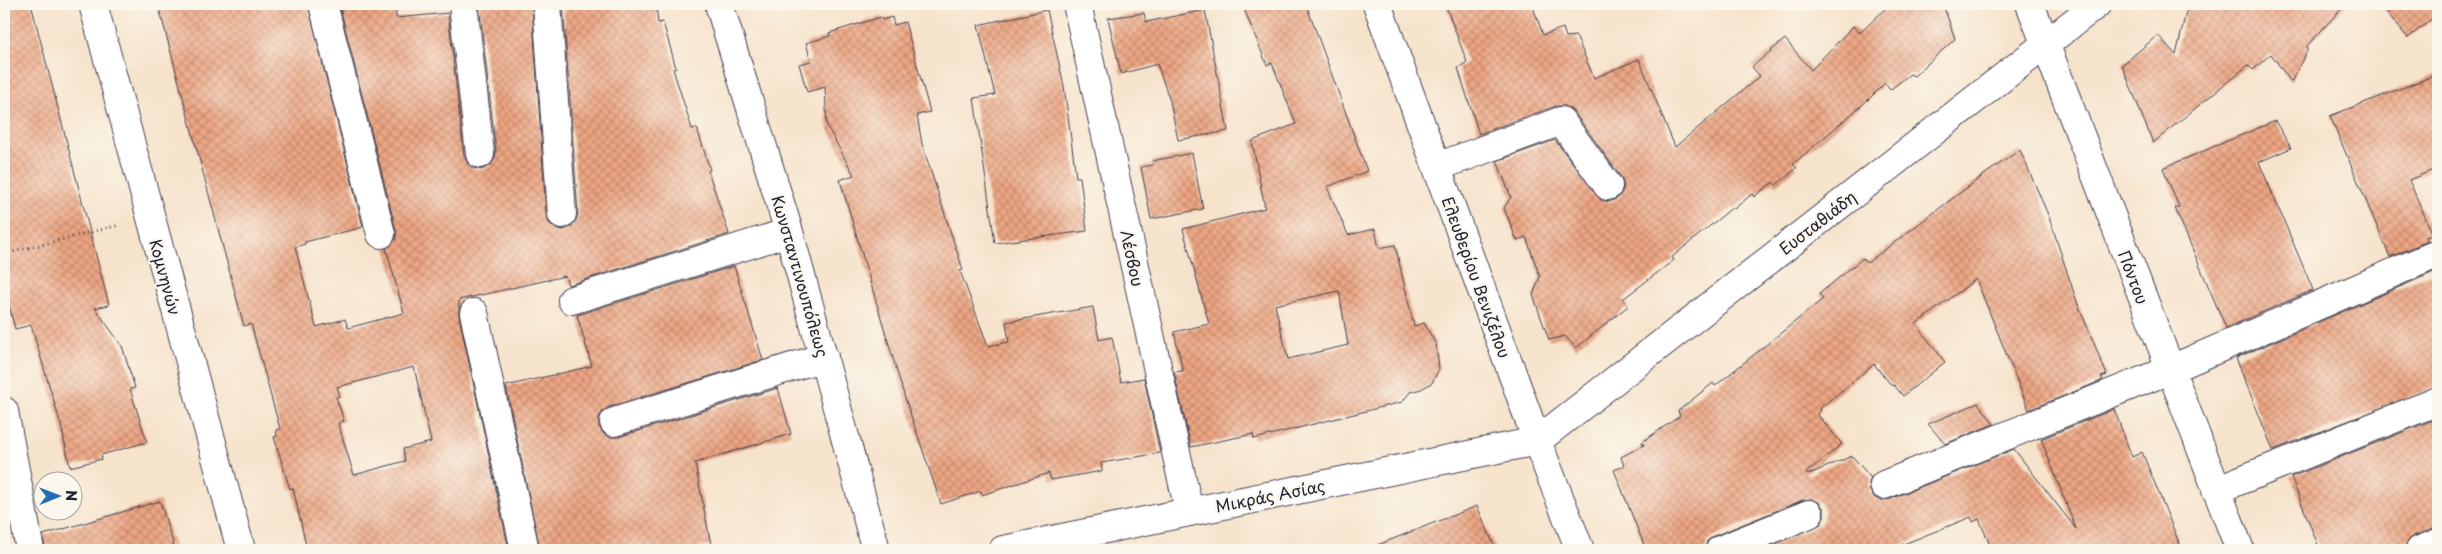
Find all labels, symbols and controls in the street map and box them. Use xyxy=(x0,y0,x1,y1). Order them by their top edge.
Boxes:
street label: Ευσταθιάδη xyxy=(1773,184,1861,260)
street label: Κωνσταντινουπόλεως xyxy=(766,192,836,360)
street label: Ελευθερίου Βενιζέλου xyxy=(1437,193,1517,361)
street label: Λέσβου xyxy=(1115,228,1151,288)
street label: Κομνηνών xyxy=(144,236,188,318)
street label: Πόντου xyxy=(2113,247,2155,307)
north arrow xyxy=(32,472,82,522)
street label: Μικράς Ασίας xyxy=(1213,473,1327,517)
text: N xyxy=(61,490,82,501)

